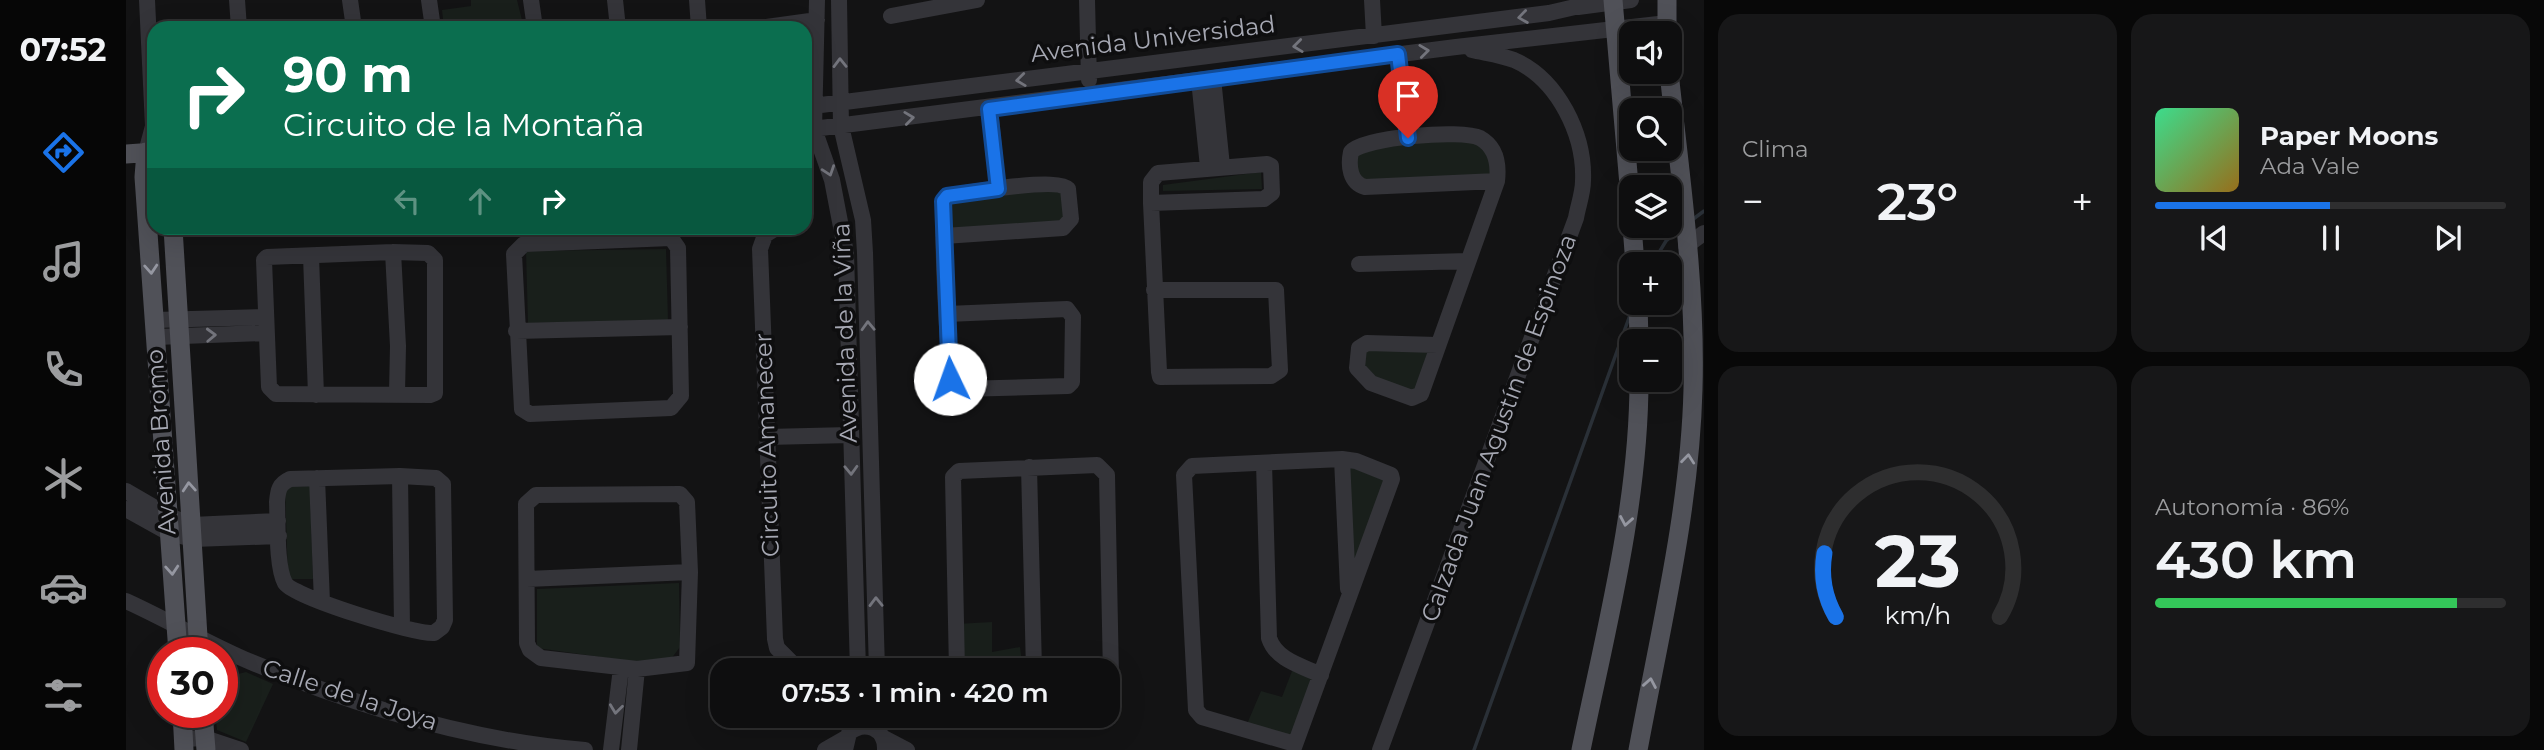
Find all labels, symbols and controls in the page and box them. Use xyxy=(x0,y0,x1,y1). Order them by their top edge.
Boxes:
street label: Avenida Universidad xyxy=(1029,9,1277,68)
one-way arrow xyxy=(1518,9,1529,24)
map controls xyxy=(1619,21,1682,392)
button: sound xyxy=(1619,21,1682,84)
text: 07:52 xyxy=(20,30,106,69)
one-way arrow xyxy=(1292,38,1304,53)
one-way arrow xyxy=(1418,43,1430,58)
text: 90 m xyxy=(283,45,413,104)
icon: right xyxy=(168,49,259,140)
one-way arrow xyxy=(832,57,848,68)
pin xyxy=(1378,66,1438,138)
one-way arrow xyxy=(1015,72,1026,87)
icon: arrive xyxy=(1389,77,1427,115)
button: search xyxy=(1619,98,1682,161)
text: Circuito de la Montaña xyxy=(283,105,645,144)
one-way arrow xyxy=(903,111,915,126)
text: Paper Moons xyxy=(2260,120,2438,152)
icon: directions xyxy=(39,128,88,177)
text: Clima xyxy=(1742,135,1809,163)
text: Ada Vale xyxy=(2260,152,2360,180)
one-way arrow xyxy=(821,165,835,177)
text: 23° xyxy=(1877,170,1958,233)
button: layers xyxy=(1619,175,1682,238)
text: − xyxy=(1742,178,1764,225)
text: + xyxy=(2071,178,2093,225)
icon: left xyxy=(388,182,426,220)
icon: ahead xyxy=(461,182,499,220)
icon: right xyxy=(534,182,572,220)
icon: previous xyxy=(2195,219,2233,257)
icon: pause xyxy=(2312,219,2350,257)
icon: next xyxy=(2429,219,2467,257)
street label: Avenida de la Viña xyxy=(826,222,863,444)
street label: Calzada Juan Agustín de Espinoza xyxy=(1415,230,1582,626)
icon: music xyxy=(39,237,88,286)
button: + xyxy=(1619,252,1682,315)
one-way arrow xyxy=(143,264,158,275)
one-way arrow xyxy=(860,320,875,331)
one-way arrow xyxy=(206,327,217,342)
button: − xyxy=(1619,329,1682,392)
street label: Circuito Amanecer xyxy=(748,332,785,558)
position arrow xyxy=(913,342,987,416)
icon: phone xyxy=(39,345,88,394)
street label: Avenida Bromo xyxy=(140,348,181,536)
one-way arrow xyxy=(1680,453,1695,464)
icon: climate xyxy=(39,454,88,503)
one-way arrow xyxy=(844,465,859,476)
one-way arrow xyxy=(182,481,197,492)
text: Autonomía · 86% xyxy=(2155,493,2349,521)
one-way arrow xyxy=(1619,515,1634,527)
text: 23 xyxy=(1874,517,1961,605)
text: 430 km xyxy=(2155,528,2357,591)
icon: car xyxy=(39,563,88,612)
one-way arrow xyxy=(164,564,179,575)
one-way arrow xyxy=(869,596,884,607)
text: km/h xyxy=(1884,600,1951,630)
speed limit sign: 30 xyxy=(147,637,238,728)
street label: Calle de la Joya xyxy=(259,653,441,736)
icon: filters xyxy=(39,671,88,720)
text: 07:53 · 1 min · 420 m xyxy=(781,677,1049,709)
one-way arrow xyxy=(1642,677,1657,689)
one-way arrow xyxy=(609,703,624,715)

